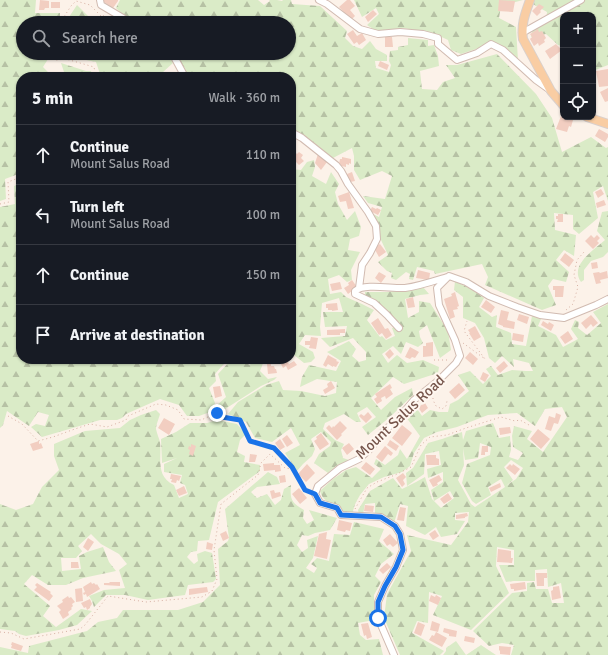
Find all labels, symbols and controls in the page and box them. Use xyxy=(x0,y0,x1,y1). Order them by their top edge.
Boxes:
map controls xyxy=(560,12,596,120)
button: + xyxy=(560,12,596,48)
search box xyxy=(16,16,296,60)
icon: search xyxy=(30,27,52,49)
text: Search here xyxy=(62,29,138,47)
button: − xyxy=(560,48,596,84)
button: locate xyxy=(560,84,596,120)
text: 5 min xyxy=(32,88,73,109)
text: Walk · 360 m xyxy=(209,90,280,106)
text: Continue xyxy=(70,138,129,156)
icon: ahead xyxy=(32,144,54,166)
text: 110 m xyxy=(246,147,280,163)
text: Mount Salus Road xyxy=(70,156,170,172)
text: Turn left xyxy=(70,198,124,216)
icon: left xyxy=(32,204,54,226)
text: 100 m xyxy=(246,207,280,223)
text: Mount Salus Road xyxy=(70,216,170,232)
icon: ahead xyxy=(32,264,54,286)
text: Continue xyxy=(70,266,129,284)
text: 150 m xyxy=(246,267,280,283)
icon: arrive xyxy=(32,324,54,346)
text: Arrive at destination xyxy=(70,326,205,344)
street label: Mount Salus Road xyxy=(352,371,448,463)
route end xyxy=(208,404,226,422)
route start xyxy=(369,609,387,627)

